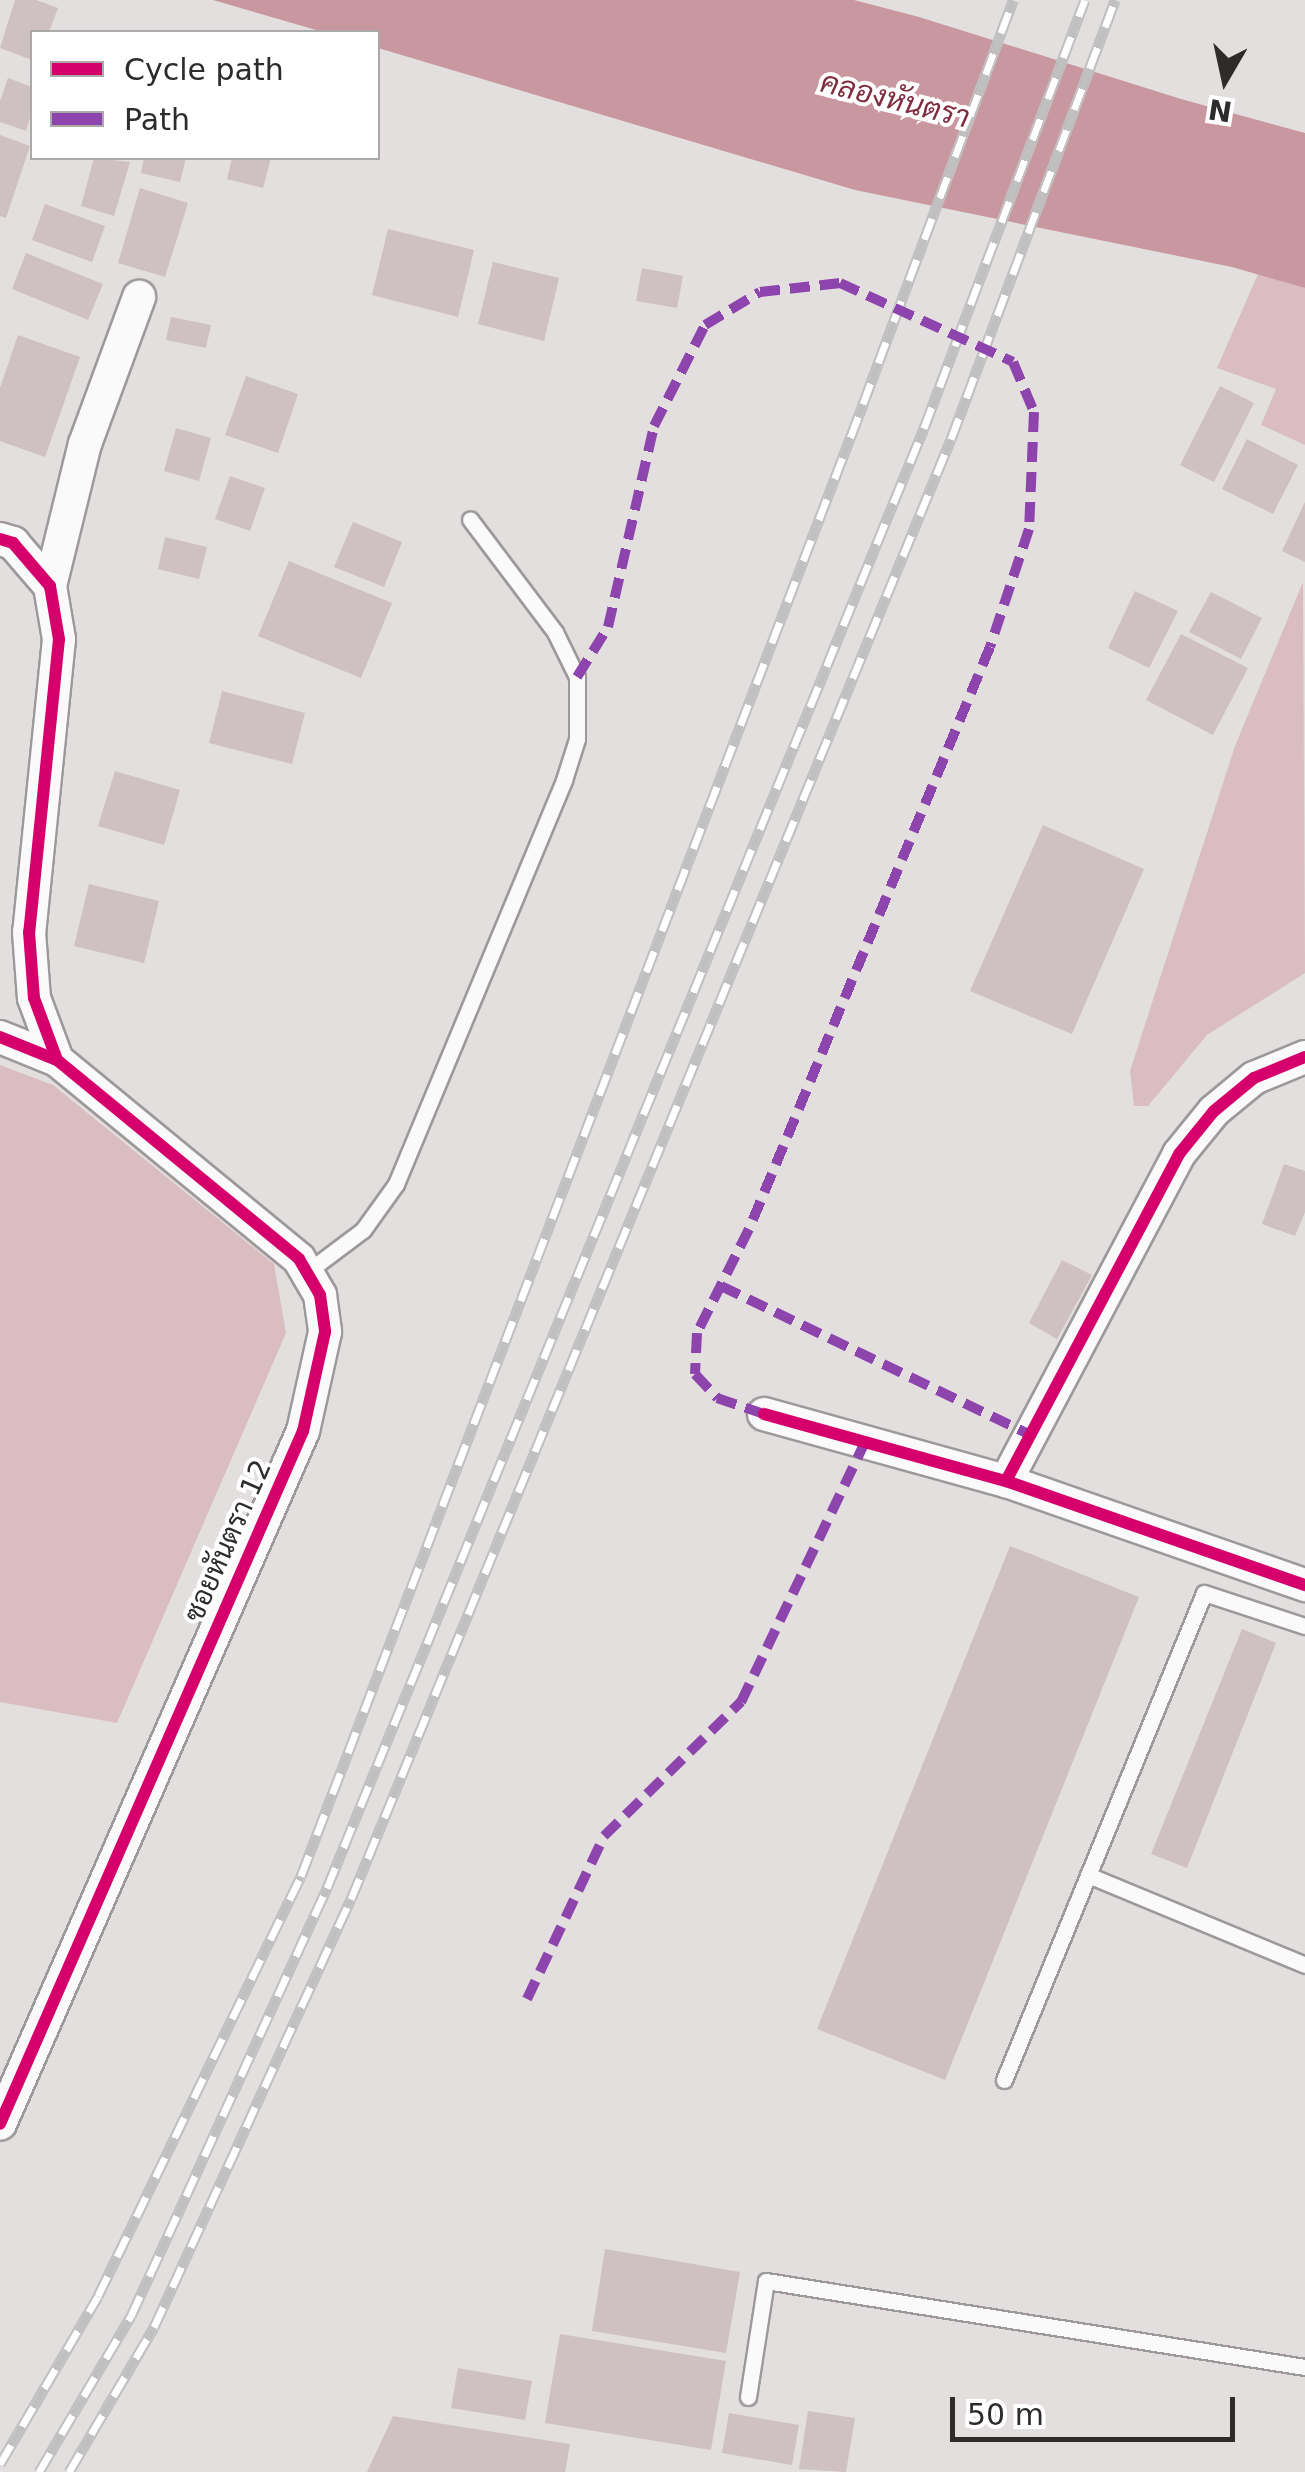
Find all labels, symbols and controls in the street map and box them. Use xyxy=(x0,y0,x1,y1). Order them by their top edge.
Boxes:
legend xyxy=(30,30,380,160)
north arrow xyxy=(1175,30,1275,130)
text: Cycle path xyxy=(124,52,284,87)
water label: คลองหันตรา xyxy=(817,64,973,136)
text: N xyxy=(1206,92,1234,128)
text: Path xyxy=(124,102,190,137)
street label: ซอยหันตรา 12 xyxy=(177,1455,279,1627)
scale bar xyxy=(955,2377,1240,2439)
text: 50 m xyxy=(967,2397,1044,2432)

